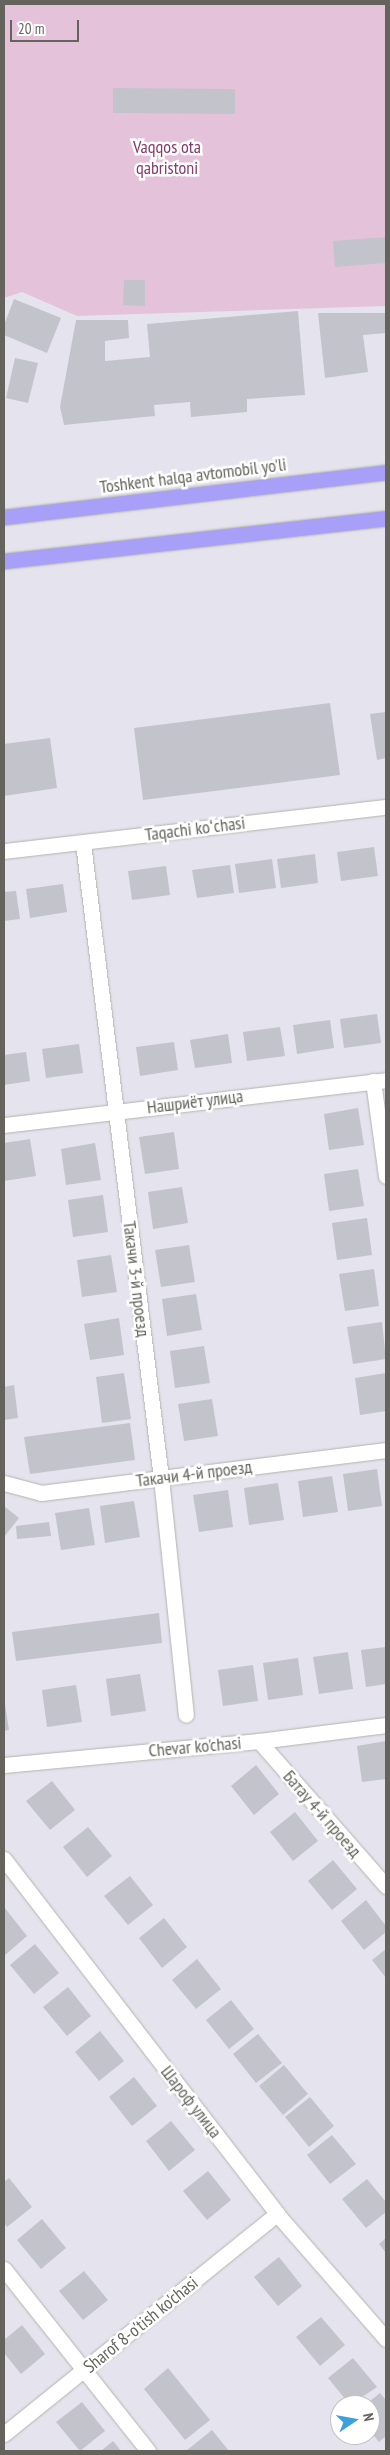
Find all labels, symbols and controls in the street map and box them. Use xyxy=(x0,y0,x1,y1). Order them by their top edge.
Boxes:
scale bar xyxy=(12,10,81,42)
text: 20 m xyxy=(18,19,44,38)
park label: Vaqqos ota qabristoni xyxy=(133,137,201,180)
street label: Toshkent halqa avtomobil yo'li xyxy=(98,454,288,498)
street label: Taqachi koʻchasi xyxy=(144,812,246,846)
street label: Нашриёт улица xyxy=(145,1085,245,1119)
street label: Такачи 3-й проезд xyxy=(118,1220,154,1338)
street label: Такачи 4-й проезд xyxy=(135,1456,253,1492)
street label: Chevar ko'chasi xyxy=(148,1732,242,1762)
street label: Батау 4-й проезд xyxy=(278,1766,366,1862)
street label: Шароф улица xyxy=(156,2061,226,2143)
street label: Sharof 8-o'tish ko'chasi xyxy=(79,2272,203,2378)
north arrow xyxy=(330,2395,380,2445)
text: N xyxy=(359,2412,378,2423)

